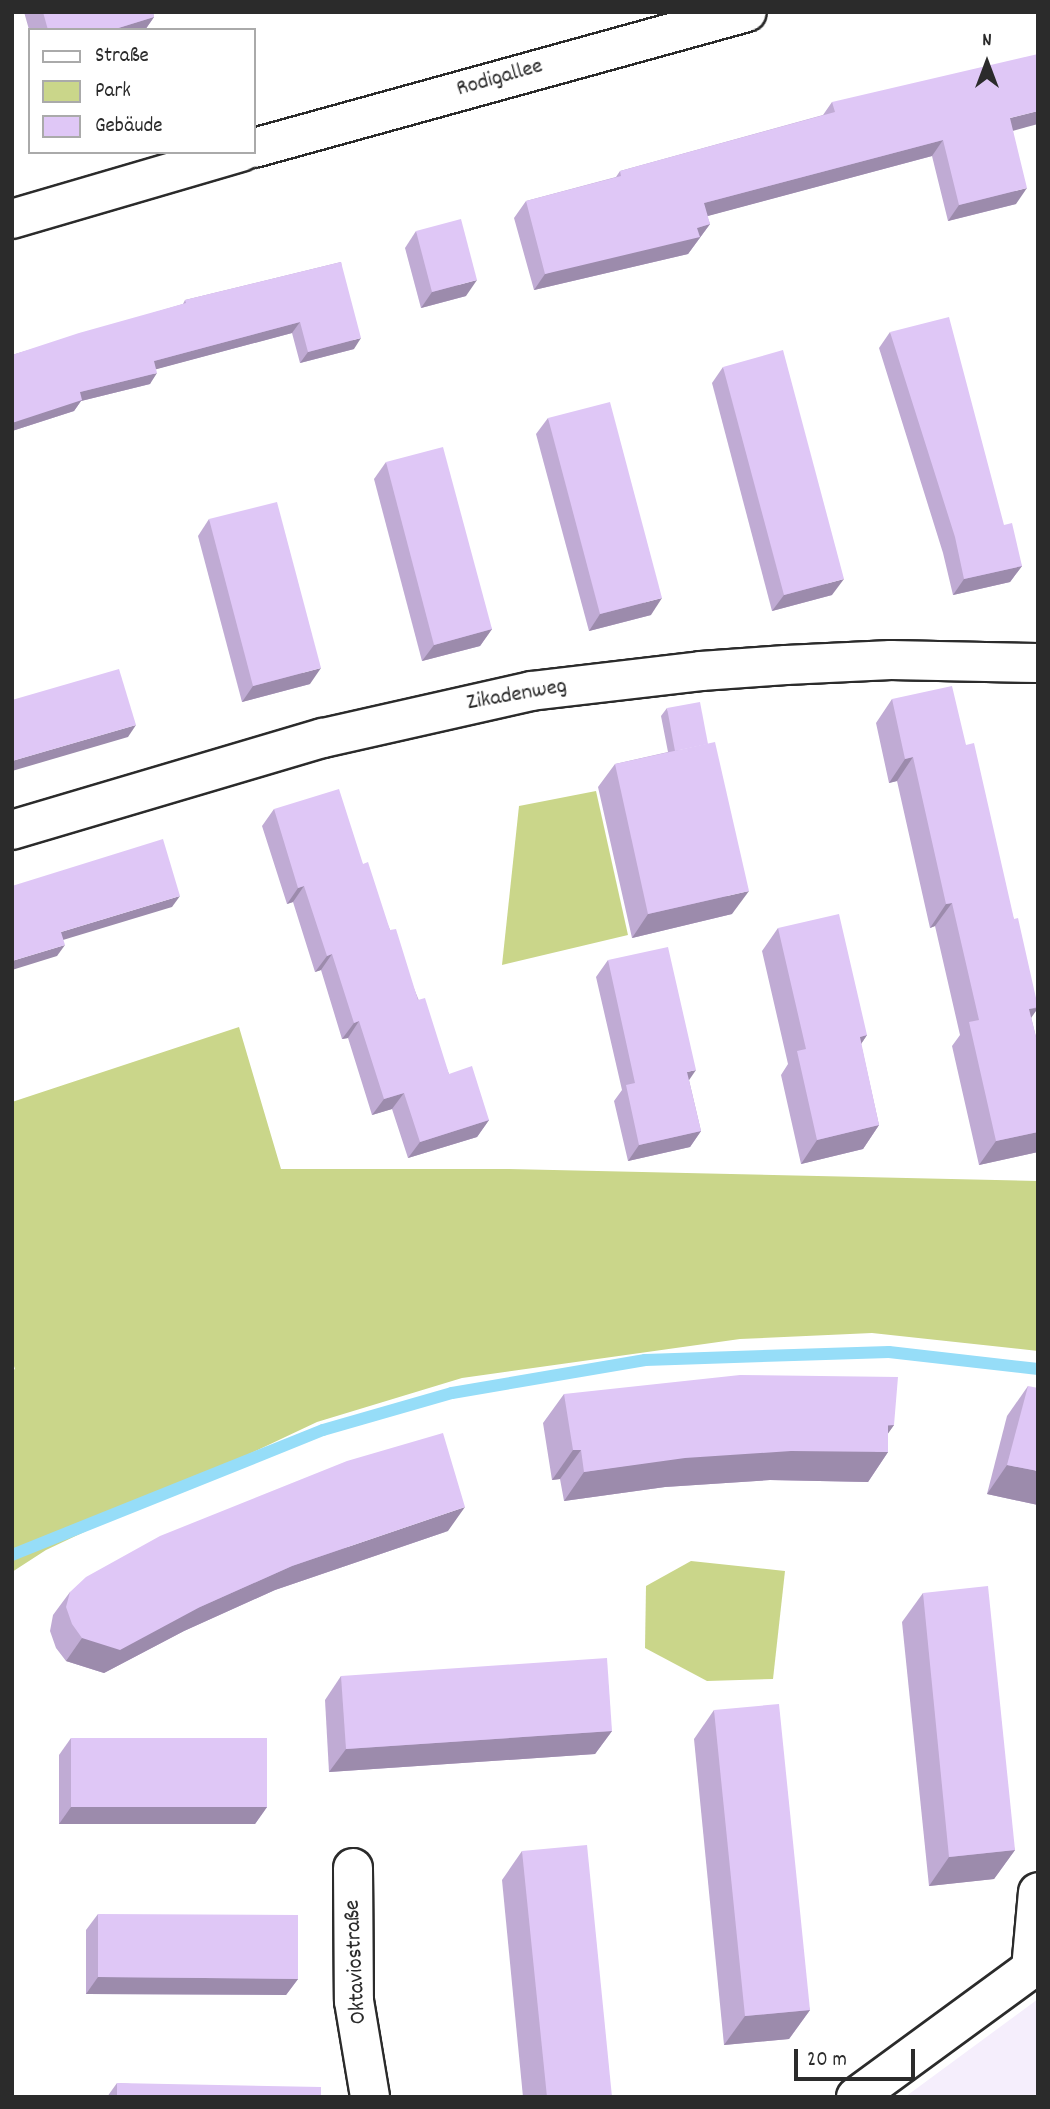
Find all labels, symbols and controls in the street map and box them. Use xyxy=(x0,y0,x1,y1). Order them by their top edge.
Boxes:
legend xyxy=(28,28,256,154)
north arrow xyxy=(952,28,1022,98)
text: N xyxy=(982,28,992,55)
text: Straße xyxy=(95,42,149,72)
street label: Rodigallee xyxy=(454,54,546,104)
text: Park xyxy=(95,77,131,107)
text: Gebäude xyxy=(95,112,163,142)
street label: Zikadenweg xyxy=(465,674,569,718)
street label: Oktaviostraße xyxy=(340,1899,374,2025)
scale bar xyxy=(798,2036,919,2080)
text: 20 m xyxy=(807,2046,847,2076)

